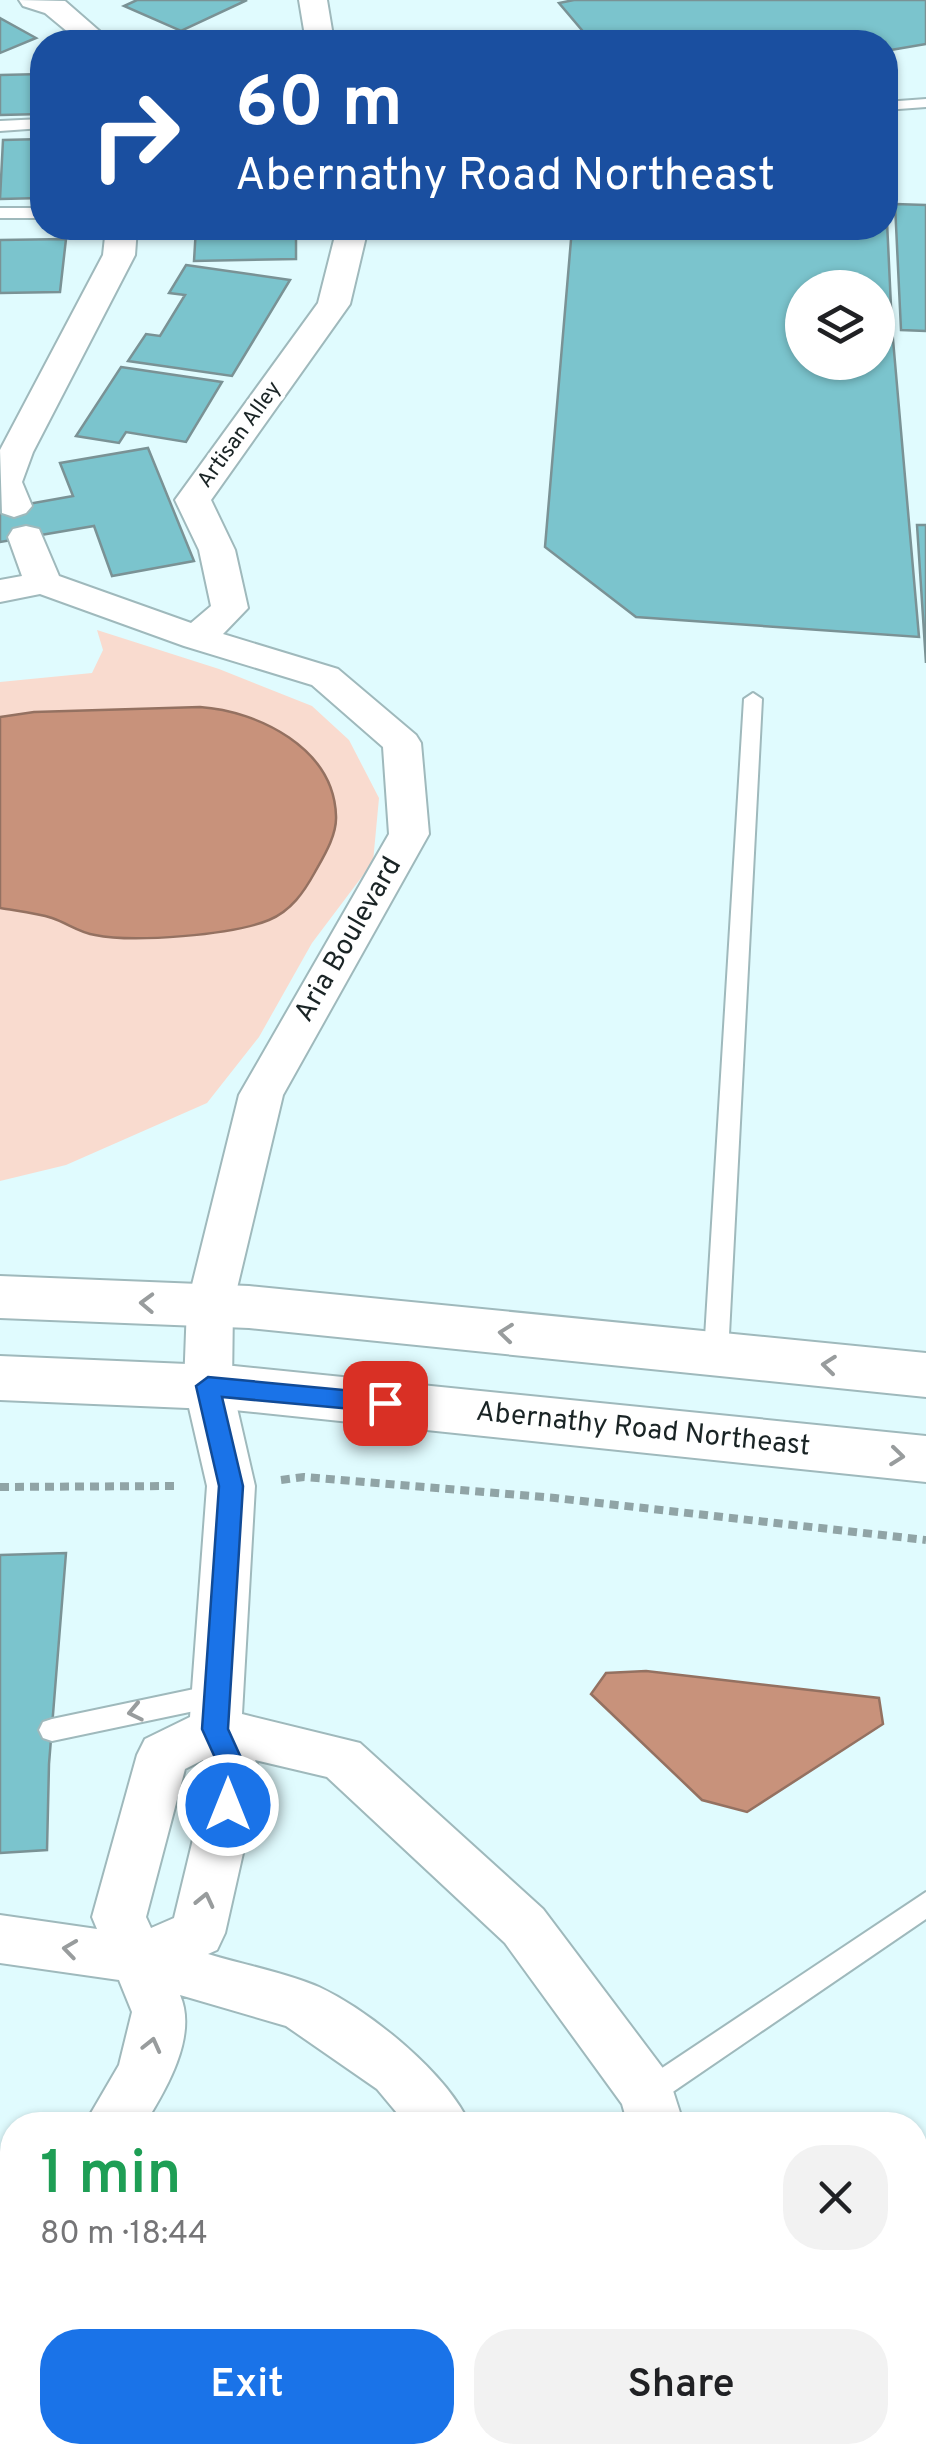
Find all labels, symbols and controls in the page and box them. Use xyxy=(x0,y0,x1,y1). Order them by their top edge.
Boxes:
text: 60 m xyxy=(235,62,403,151)
icon: right xyxy=(70,70,200,200)
text: Abernathy Road Northeast xyxy=(235,149,775,206)
map controls xyxy=(785,270,895,380)
button: layers xyxy=(785,270,895,380)
street label: Artisan Alley xyxy=(192,376,288,494)
street label: Aria Boulevard xyxy=(287,851,411,1029)
one-way arrow xyxy=(138,1293,154,1314)
one-way arrow xyxy=(497,1322,513,1344)
one-way arrow xyxy=(821,1355,837,1376)
pin xyxy=(343,1361,428,1446)
icon: arrive xyxy=(358,1376,413,1431)
street label: Abernathy Road Northeast xyxy=(474,1395,812,1465)
one-way arrow xyxy=(889,1445,905,1466)
one-way arrow xyxy=(127,1701,144,1722)
position arrow xyxy=(176,1753,280,1857)
one-way arrow xyxy=(193,1892,214,1909)
one-way arrow xyxy=(61,1939,78,1960)
one-way arrow xyxy=(140,2037,161,2054)
text: 1 min xyxy=(40,2139,181,2215)
button: close xyxy=(783,2145,888,2250)
text: 80 m · 18:44 xyxy=(40,2215,208,2255)
button: Exit xyxy=(40,2329,454,2444)
button: Share xyxy=(474,2329,888,2444)

